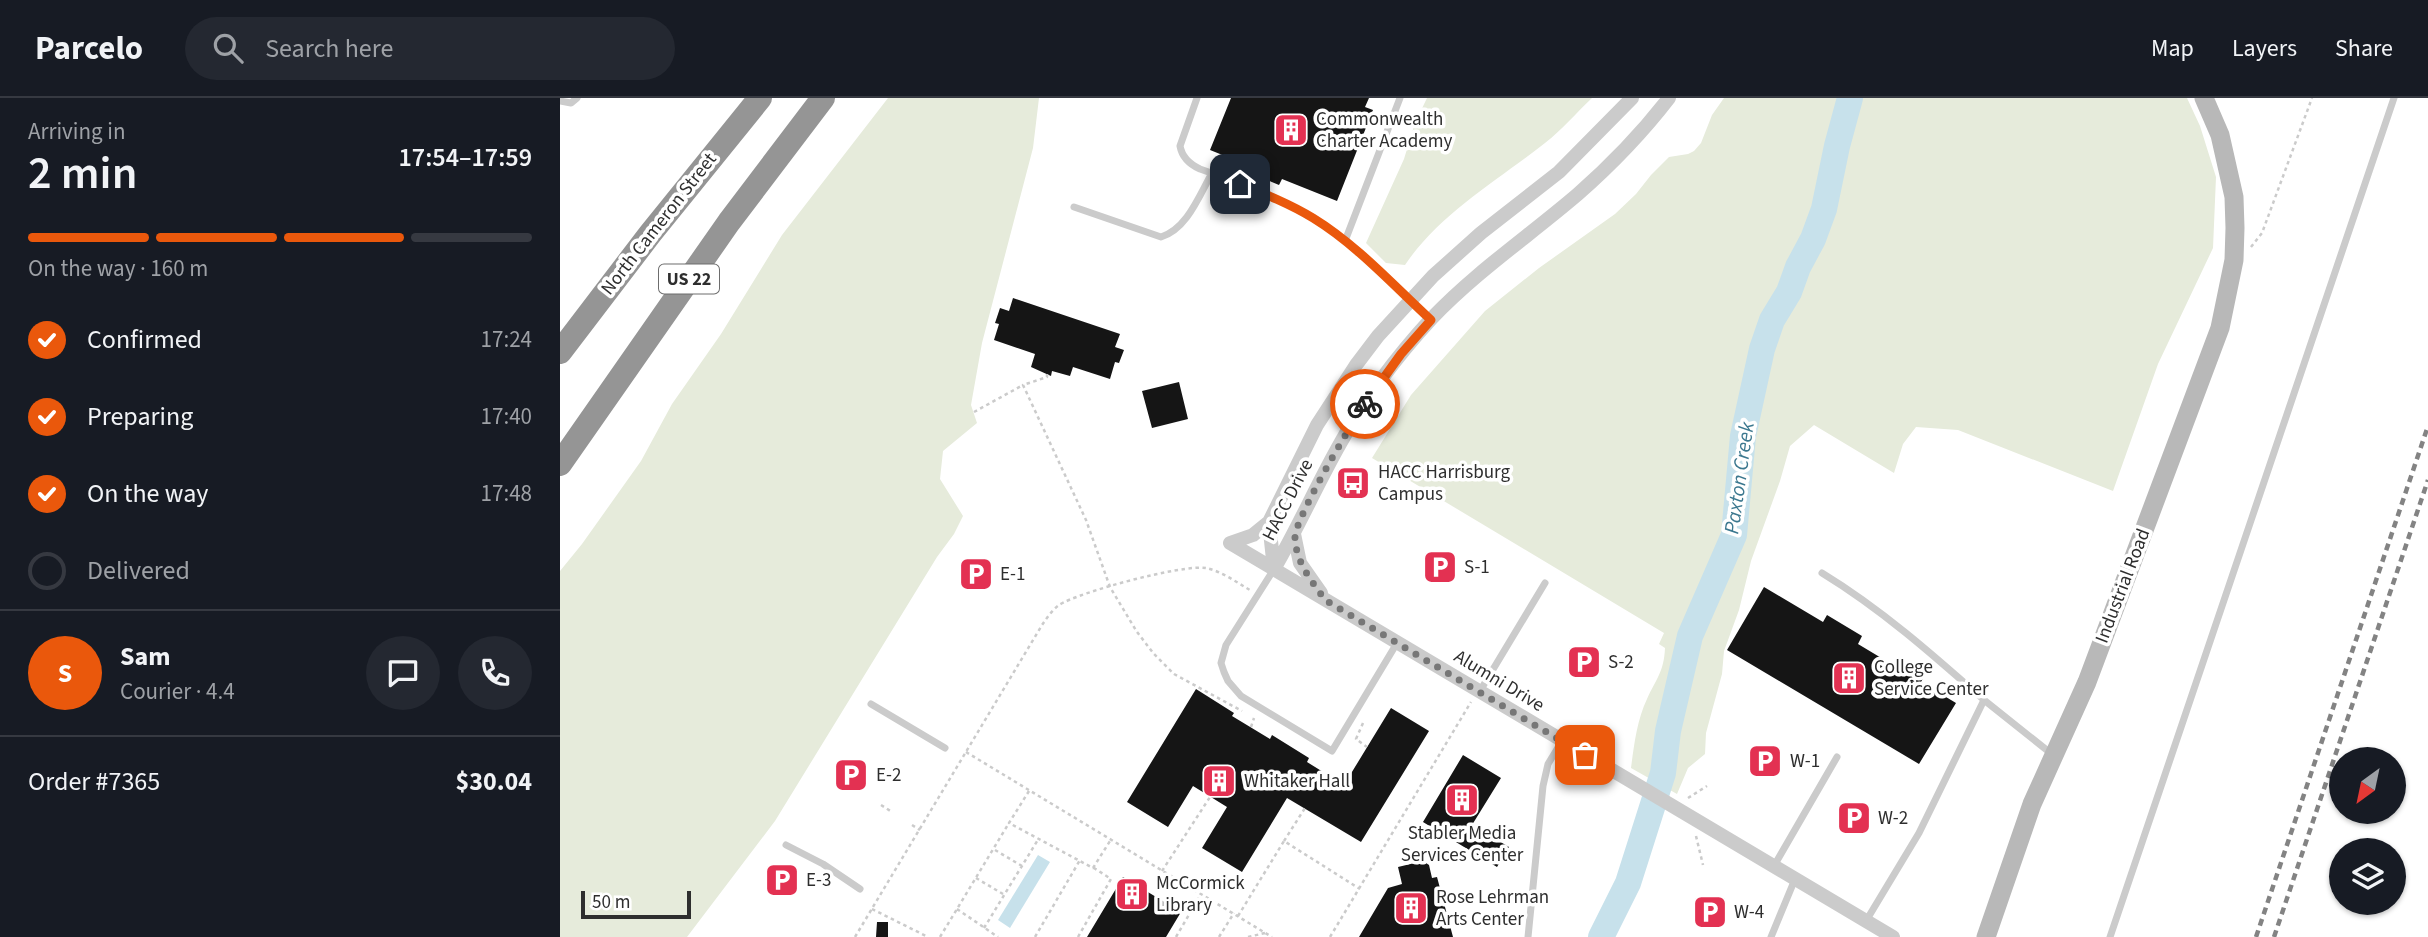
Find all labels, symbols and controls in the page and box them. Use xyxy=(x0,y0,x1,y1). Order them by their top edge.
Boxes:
search box xyxy=(185,17,675,80)
text: Parcelo xyxy=(35,25,143,72)
icon: search xyxy=(209,29,247,67)
text: Search here xyxy=(265,30,393,67)
text: Map xyxy=(2151,31,2194,66)
text: Layers xyxy=(2232,31,2297,66)
text: Share xyxy=(2335,31,2393,66)
place label: Commonwealth Charter Academy xyxy=(1316,106,1452,155)
building icon: Commonwealth Charter Academy xyxy=(1272,111,1310,149)
text: Arriving in xyxy=(28,115,126,148)
text: 17:54–17:59 xyxy=(399,139,532,176)
text: 2 min xyxy=(28,141,137,206)
street label: North Cameron Street xyxy=(595,147,724,301)
pin xyxy=(1210,154,1270,214)
icon: home xyxy=(1221,165,1259,203)
text: On the way · 160 m xyxy=(28,252,208,285)
road number: US 22 xyxy=(659,264,719,294)
icon: check xyxy=(28,321,66,359)
text: Confirmed xyxy=(87,321,202,358)
text: 17:24 xyxy=(481,323,532,356)
courier xyxy=(1330,369,1400,439)
icon: bike xyxy=(1346,385,1384,423)
icon: check xyxy=(28,398,66,436)
text: Preparing xyxy=(87,398,193,435)
text: 17:40 xyxy=(481,400,532,433)
water label: Paxton Creek xyxy=(1716,419,1762,536)
street label: HACC Drive xyxy=(1256,454,1320,546)
place label: HACC Harrisburg Campus xyxy=(1378,459,1511,508)
bus stop icon: HACC Harrisburg Campus xyxy=(1334,464,1372,502)
icon: check xyxy=(28,475,66,513)
text: On the way xyxy=(87,475,208,512)
text: 17:48 xyxy=(481,477,532,510)
street label: Industrial Road xyxy=(2089,525,2157,647)
parking icon: S-1 xyxy=(1421,548,1459,586)
text: Delivered xyxy=(87,552,190,589)
place label: S-1 xyxy=(1464,554,1490,581)
parking icon: E-1 xyxy=(957,555,995,593)
place label: E-1 xyxy=(1000,561,1025,588)
button: chat xyxy=(366,636,440,710)
button: phone xyxy=(458,636,532,710)
text: Sam xyxy=(120,638,170,675)
street label: Alumni Drive xyxy=(1449,643,1549,719)
parking icon: S-2 xyxy=(1565,643,1603,681)
place label: S-2 xyxy=(1608,649,1634,676)
place label: College Service Center xyxy=(1874,654,1989,703)
text: S xyxy=(58,655,72,692)
building icon: College Service Center xyxy=(1830,659,1868,697)
text: Courier · 4.4 xyxy=(120,675,235,708)
pin xyxy=(1555,725,1615,785)
icon: bag xyxy=(1566,736,1604,774)
parking icon: W-1 xyxy=(1746,742,1784,780)
north arrow xyxy=(2329,747,2406,824)
map controls xyxy=(2329,747,2406,915)
place label: W-1 xyxy=(1790,748,1820,775)
parking icon: E-2 xyxy=(832,756,870,794)
place label: E-2 xyxy=(876,762,901,789)
building icon: Whitaker Hall xyxy=(1200,762,1238,800)
text: Order #7365 xyxy=(28,763,160,800)
text: $30.04 xyxy=(456,763,532,800)
place label: Whitaker Hall xyxy=(1244,768,1350,795)
building icon: Stabler Media Services Center xyxy=(1443,781,1481,819)
parking icon: W-2 xyxy=(1835,799,1873,837)
place label: W-2 xyxy=(1878,805,1908,832)
place label: Stabler Media Services Center xyxy=(1401,820,1524,869)
button: layers xyxy=(2329,838,2406,915)
parking icon: E-3 xyxy=(763,861,801,899)
place label: E-3 xyxy=(806,867,831,894)
place label: McCormick Library xyxy=(1156,870,1245,919)
building icon: McCormick Library xyxy=(1113,875,1151,913)
place label: Rose Lehrman Arts Center xyxy=(1436,884,1549,933)
scale bar xyxy=(581,888,691,920)
text: 50 m xyxy=(592,889,630,916)
building icon: Rose Lehrman Arts Center xyxy=(1392,889,1430,927)
parking icon: W-4 xyxy=(1691,893,1729,931)
place label: W-4 xyxy=(1734,899,1764,926)

